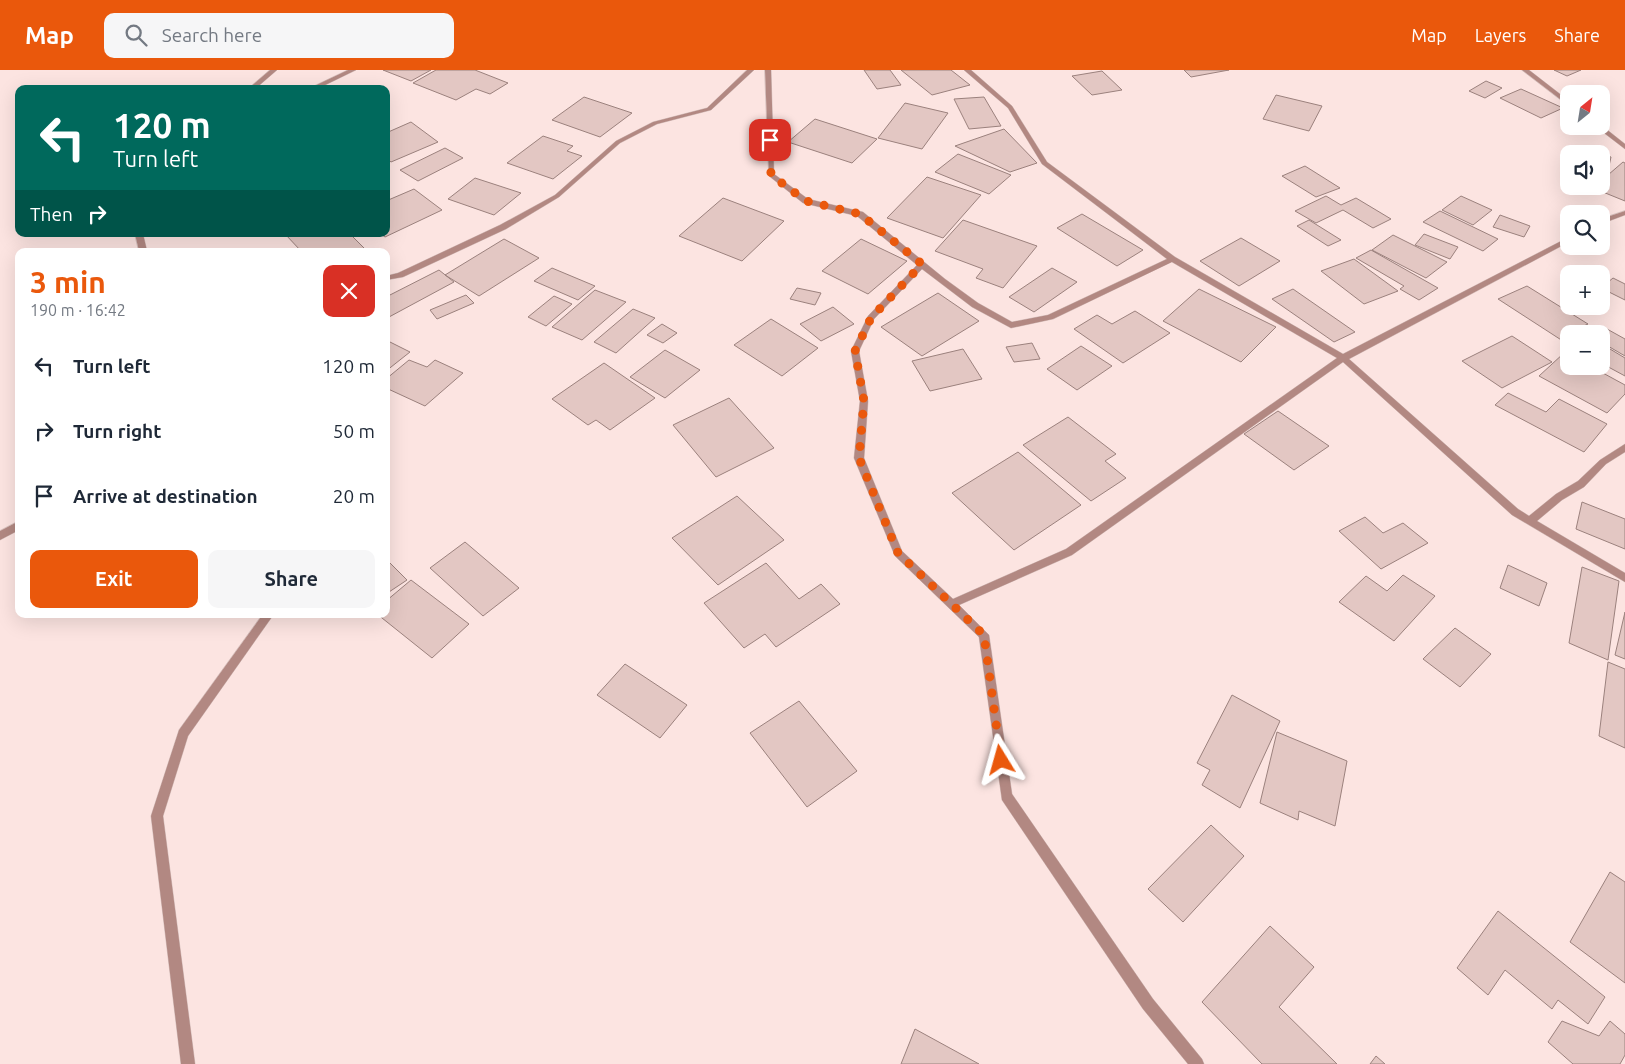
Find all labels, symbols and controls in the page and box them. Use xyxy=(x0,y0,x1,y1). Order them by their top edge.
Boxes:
search box xyxy=(104,13,454,58)
icon: search xyxy=(122,21,150,49)
text: Map xyxy=(25,22,74,49)
text: Search here xyxy=(162,24,262,46)
text: Map xyxy=(1411,25,1447,45)
text: Layers xyxy=(1475,25,1526,45)
text: Share xyxy=(1554,25,1600,45)
north arrow xyxy=(1560,85,1610,135)
map controls xyxy=(1560,85,1610,375)
icon: left xyxy=(30,105,95,170)
text: 120 m xyxy=(113,105,211,145)
pin xyxy=(749,119,791,161)
icon: arrive xyxy=(756,126,784,154)
button: sound xyxy=(1560,145,1610,195)
text: Turn left xyxy=(113,146,198,171)
icon: right xyxy=(83,200,111,228)
text: Then xyxy=(30,203,73,225)
button: search xyxy=(1560,205,1610,255)
text: 3 min xyxy=(30,265,106,299)
button: close xyxy=(323,265,375,317)
button: + xyxy=(1560,265,1610,315)
text: 190 m · 16:42 xyxy=(30,301,126,319)
button: − xyxy=(1560,325,1610,375)
icon: left xyxy=(30,352,58,380)
text: Turn left xyxy=(73,355,151,377)
text: 120 m xyxy=(322,355,375,377)
icon: right xyxy=(30,417,58,445)
text: Turn right xyxy=(73,420,161,442)
text: 50 m xyxy=(333,420,375,442)
icon: arrive xyxy=(30,482,58,510)
text: Arrive at destination xyxy=(73,485,258,507)
text: 20 m xyxy=(333,485,375,507)
button: Exit xyxy=(30,550,198,608)
button: Share xyxy=(208,550,375,608)
position arrow xyxy=(974,733,1026,785)

